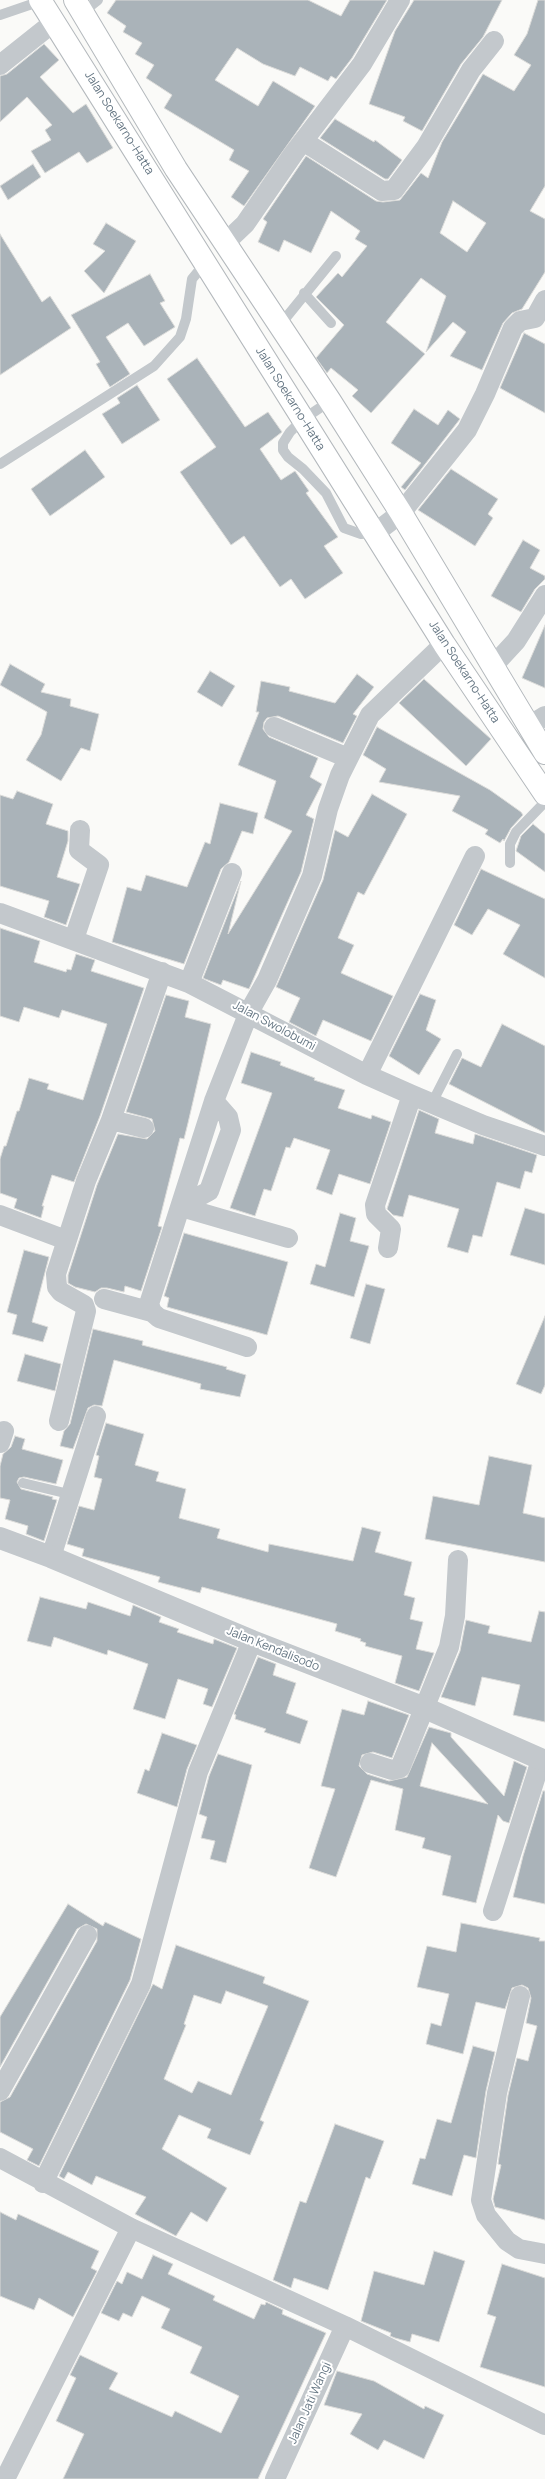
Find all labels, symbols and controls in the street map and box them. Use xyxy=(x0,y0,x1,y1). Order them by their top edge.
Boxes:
street label: Jalan Soekarno-Hatta xyxy=(81,69,157,177)
street label: Jalan Soekarno-Hatta xyxy=(252,345,328,453)
street label: Jalan Soekarno-Hatta xyxy=(425,618,503,726)
street label: Jalan Swolobumi xyxy=(230,998,318,1054)
street label: Jalan Kendalisodo xyxy=(225,1624,321,1674)
street label: Jalan Jati Wangi xyxy=(286,2360,334,2446)

